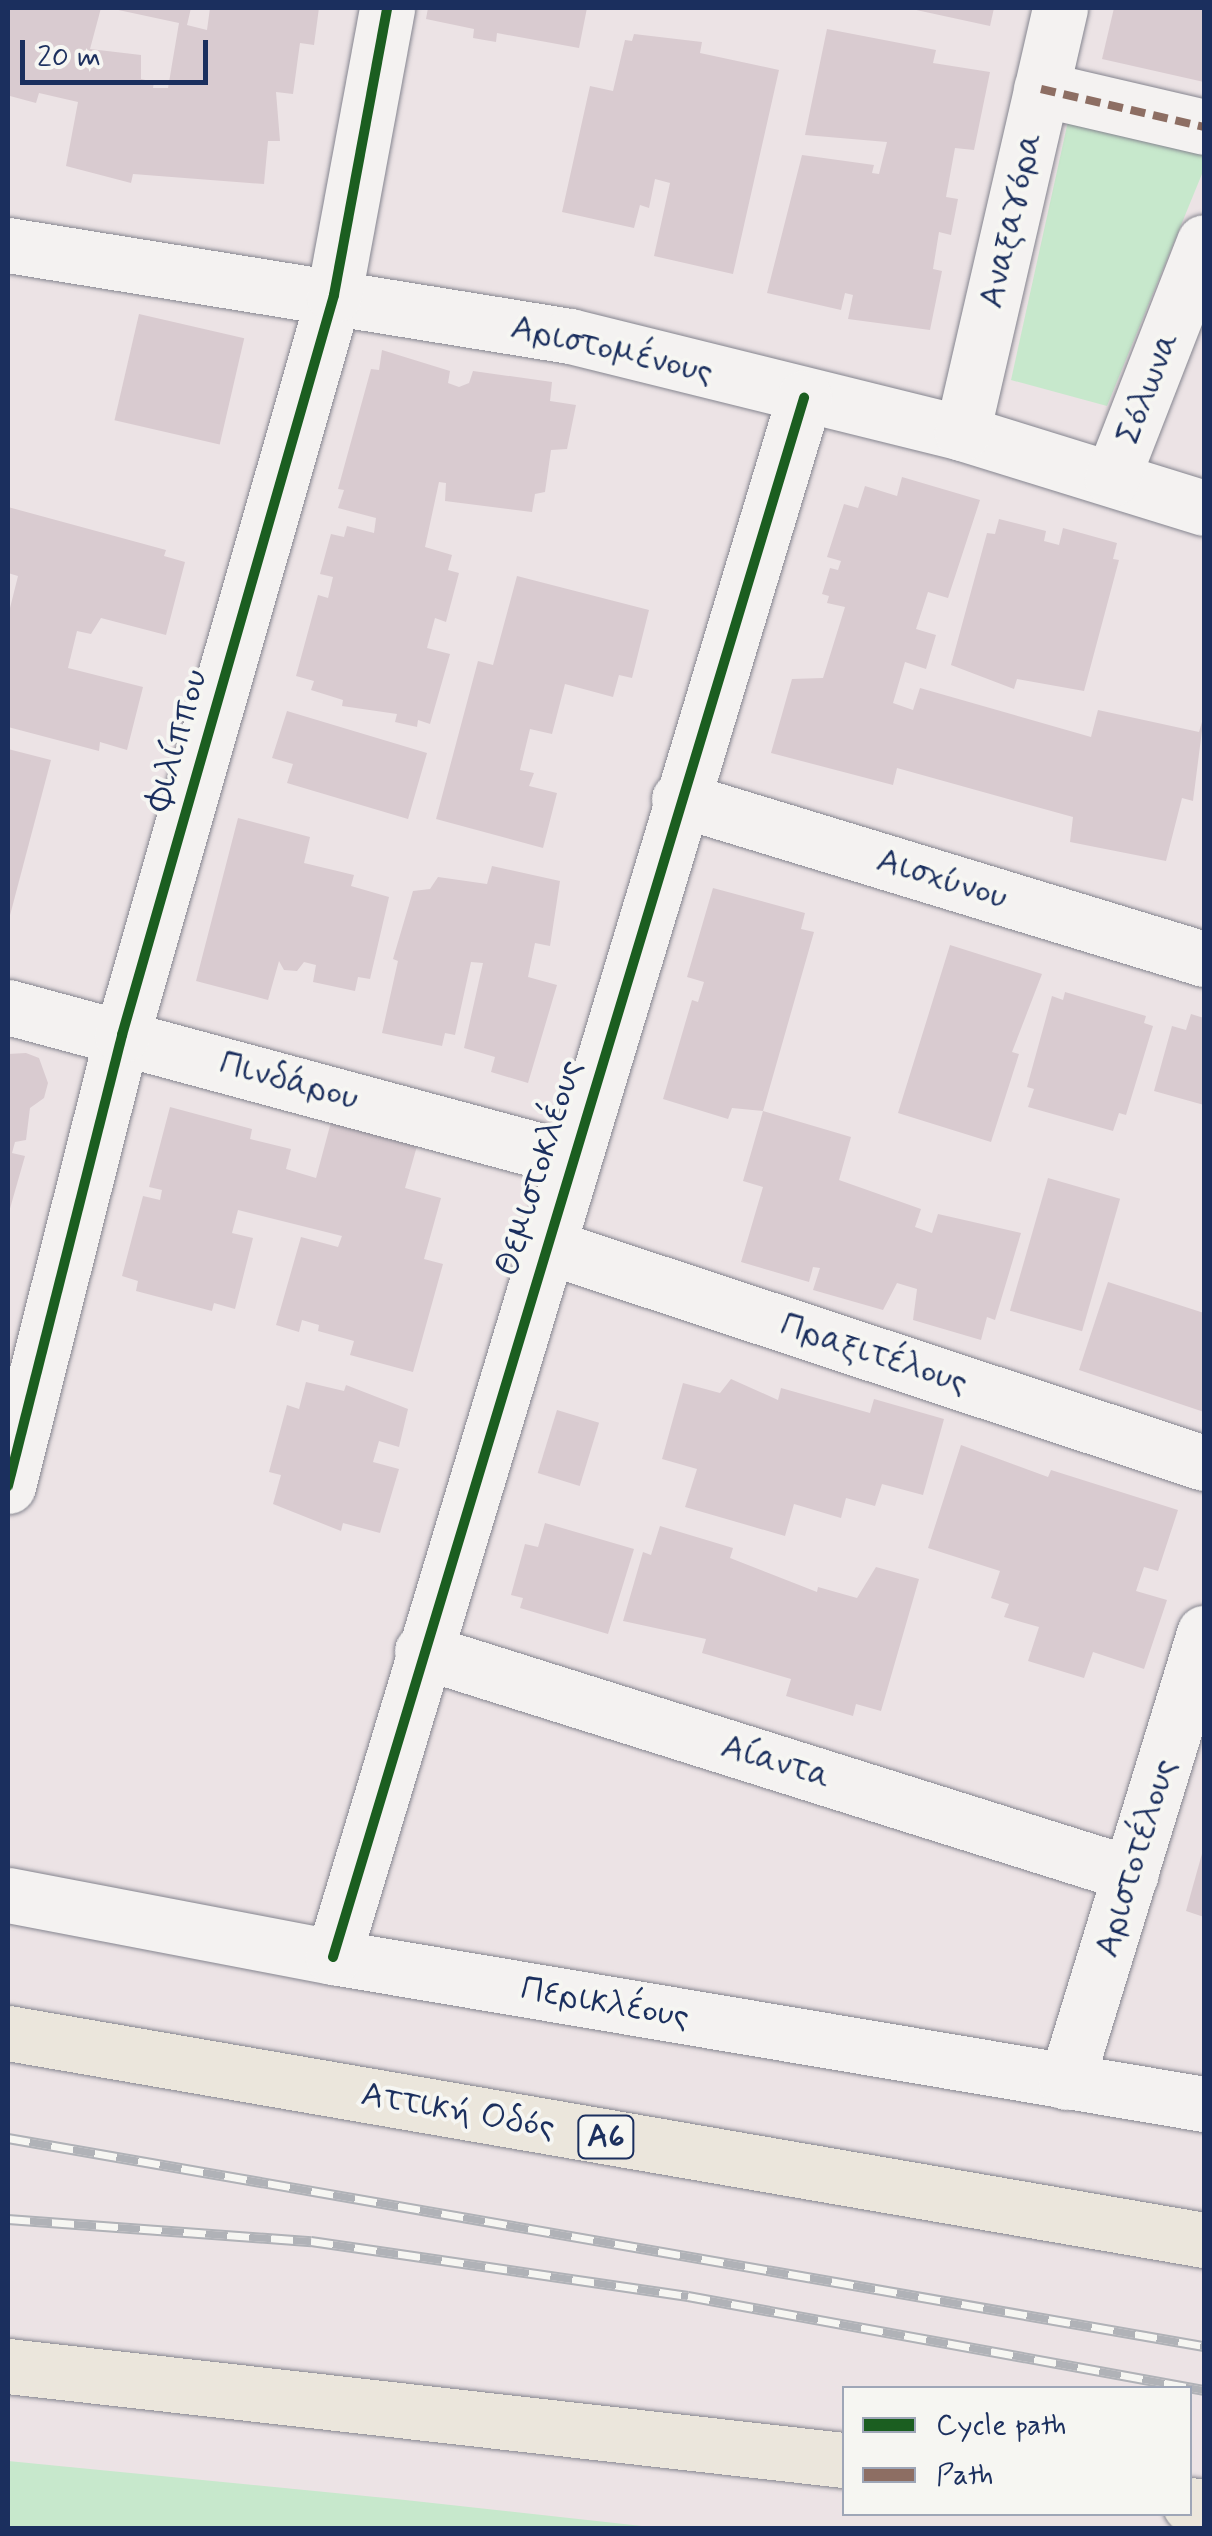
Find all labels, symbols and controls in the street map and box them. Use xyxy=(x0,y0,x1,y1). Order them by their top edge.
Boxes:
scale bar xyxy=(25,20,212,82)
text: 20 m xyxy=(37,38,101,77)
street label: Αναξαγόρα xyxy=(970,128,1052,312)
street label: Αριστομένους xyxy=(507,306,717,394)
street label: Σόλωνα xyxy=(1107,326,1189,450)
street label: Φιλίππου xyxy=(137,665,217,815)
street label: Αισχύνου xyxy=(872,839,1012,919)
street label: Πινδάρου xyxy=(215,1042,363,1120)
street label: Θεμιστοκλέους xyxy=(486,1055,592,1281)
street label: Πραξιτέλους xyxy=(775,1304,973,1404)
street label: Αίαντα xyxy=(716,1725,836,1799)
street label: Αριστοτέλους xyxy=(1086,1754,1186,1962)
street label: Περικλέους xyxy=(518,1968,692,2038)
street label: Αττική Οδός xyxy=(358,2073,558,2149)
road number: Α6 xyxy=(576,2110,636,2164)
legend xyxy=(842,2386,1192,2516)
text: Cycle path xyxy=(936,2406,1067,2445)
text: Path xyxy=(936,2456,994,2495)

